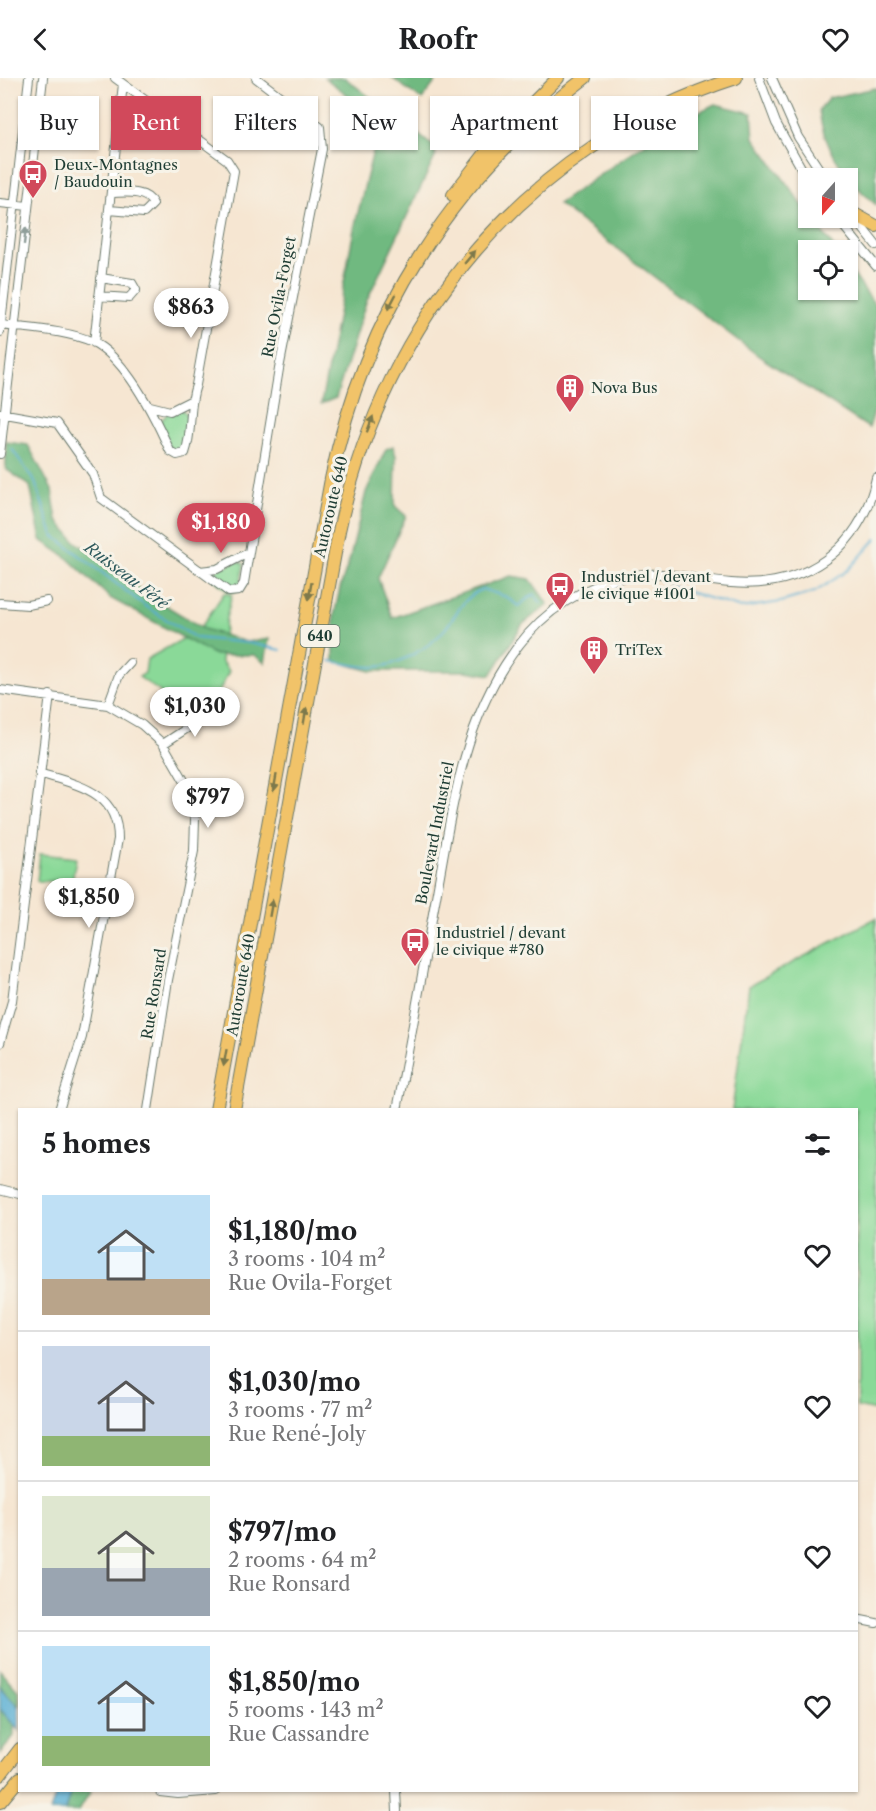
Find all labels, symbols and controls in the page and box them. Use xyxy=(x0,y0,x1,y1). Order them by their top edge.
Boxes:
icon: back xyxy=(24,23,57,56)
text: Roofr xyxy=(398,23,478,56)
icon: heart xyxy=(819,23,852,56)
chip: Buy xyxy=(18,96,99,150)
chip: Rent xyxy=(111,96,201,150)
chip: Filters xyxy=(213,96,318,150)
chip: New xyxy=(330,96,418,150)
chip: Apartment xyxy=(430,96,579,150)
chip: House xyxy=(591,96,698,150)
place label: Deux-Montagnes / Baudouin xyxy=(54,155,178,191)
bus stop icon: Deux-Montagnes / Baudouin xyxy=(17,158,49,200)
north arrow xyxy=(798,168,858,228)
map controls xyxy=(798,168,858,300)
one-way arrow xyxy=(20,227,29,246)
street label: Rue Ovila-Forget xyxy=(257,234,300,359)
button: locate xyxy=(798,240,858,300)
one-way arrow xyxy=(463,250,476,265)
pin: $863 xyxy=(155,288,227,339)
one-way arrow xyxy=(387,293,397,310)
text: $863 xyxy=(168,295,214,319)
building icon: Nova Bus xyxy=(554,372,586,414)
place label: Nova Bus xyxy=(591,378,657,397)
one-way arrow xyxy=(366,414,376,432)
street label: Autoroute 640 xyxy=(309,454,351,561)
pin: $1,180 xyxy=(172,503,270,554)
text: $1,180 xyxy=(191,510,251,534)
water label: Ruisseau Féré xyxy=(80,536,174,614)
place label: Industriel / devant le civique #1001 xyxy=(581,567,712,603)
bus stop icon: Industriel / devant le civique #1001 xyxy=(544,570,576,612)
one-way arrow xyxy=(305,582,314,601)
road number: 640 xyxy=(300,625,340,647)
building icon: TriTex xyxy=(578,634,610,676)
place label: TriTex xyxy=(615,640,663,659)
pin: $1,030 xyxy=(146,687,244,738)
text: $1,030 xyxy=(164,694,226,718)
one-way arrow xyxy=(301,706,310,725)
street label: Boulevard Industriel xyxy=(411,759,458,906)
one-way arrow xyxy=(270,774,279,793)
pin: $797 xyxy=(172,778,244,829)
text: $797 xyxy=(186,785,230,809)
pin: $1,850 xyxy=(40,878,138,929)
text: $1,850 xyxy=(58,885,120,909)
one-way arrow xyxy=(267,898,276,917)
place label: Industriel / devant le civique #780 xyxy=(436,923,567,959)
bus stop icon: Industriel / devant le civique #780 xyxy=(399,926,431,968)
street label: Autoroute 640 xyxy=(222,932,259,1039)
street label: Rue Ronsard xyxy=(137,947,170,1041)
one-way arrow xyxy=(220,1048,229,1067)
text: 5 homes xyxy=(42,1128,151,1160)
icon: filters xyxy=(801,1128,834,1161)
text: $1,180/mo xyxy=(228,1215,357,1247)
icon: home xyxy=(90,1219,162,1291)
icon: heart xyxy=(801,1239,834,1272)
text: 3 rooms · 104 m² xyxy=(228,1247,385,1271)
text: Rue Ovila-Forget xyxy=(228,1271,392,1295)
text: $1,030/mo xyxy=(228,1366,361,1398)
icon: home xyxy=(90,1370,162,1442)
icon: heart xyxy=(801,1390,834,1423)
text: 3 rooms · 77 m² xyxy=(228,1398,372,1422)
text: Rue René-Joly xyxy=(228,1422,366,1446)
text: $797/mo xyxy=(228,1516,337,1548)
icon: home xyxy=(90,1520,162,1592)
icon: heart xyxy=(801,1540,834,1573)
text: 2 rooms · 64 m² xyxy=(228,1548,377,1572)
text: Rue Ronsard xyxy=(228,1572,350,1596)
text: $1,850/mo xyxy=(228,1666,360,1698)
icon: home xyxy=(90,1670,162,1742)
icon: heart xyxy=(801,1690,834,1723)
text: 5 rooms · 143 m² xyxy=(228,1698,384,1722)
text: Rue Cassandre xyxy=(228,1722,369,1746)

